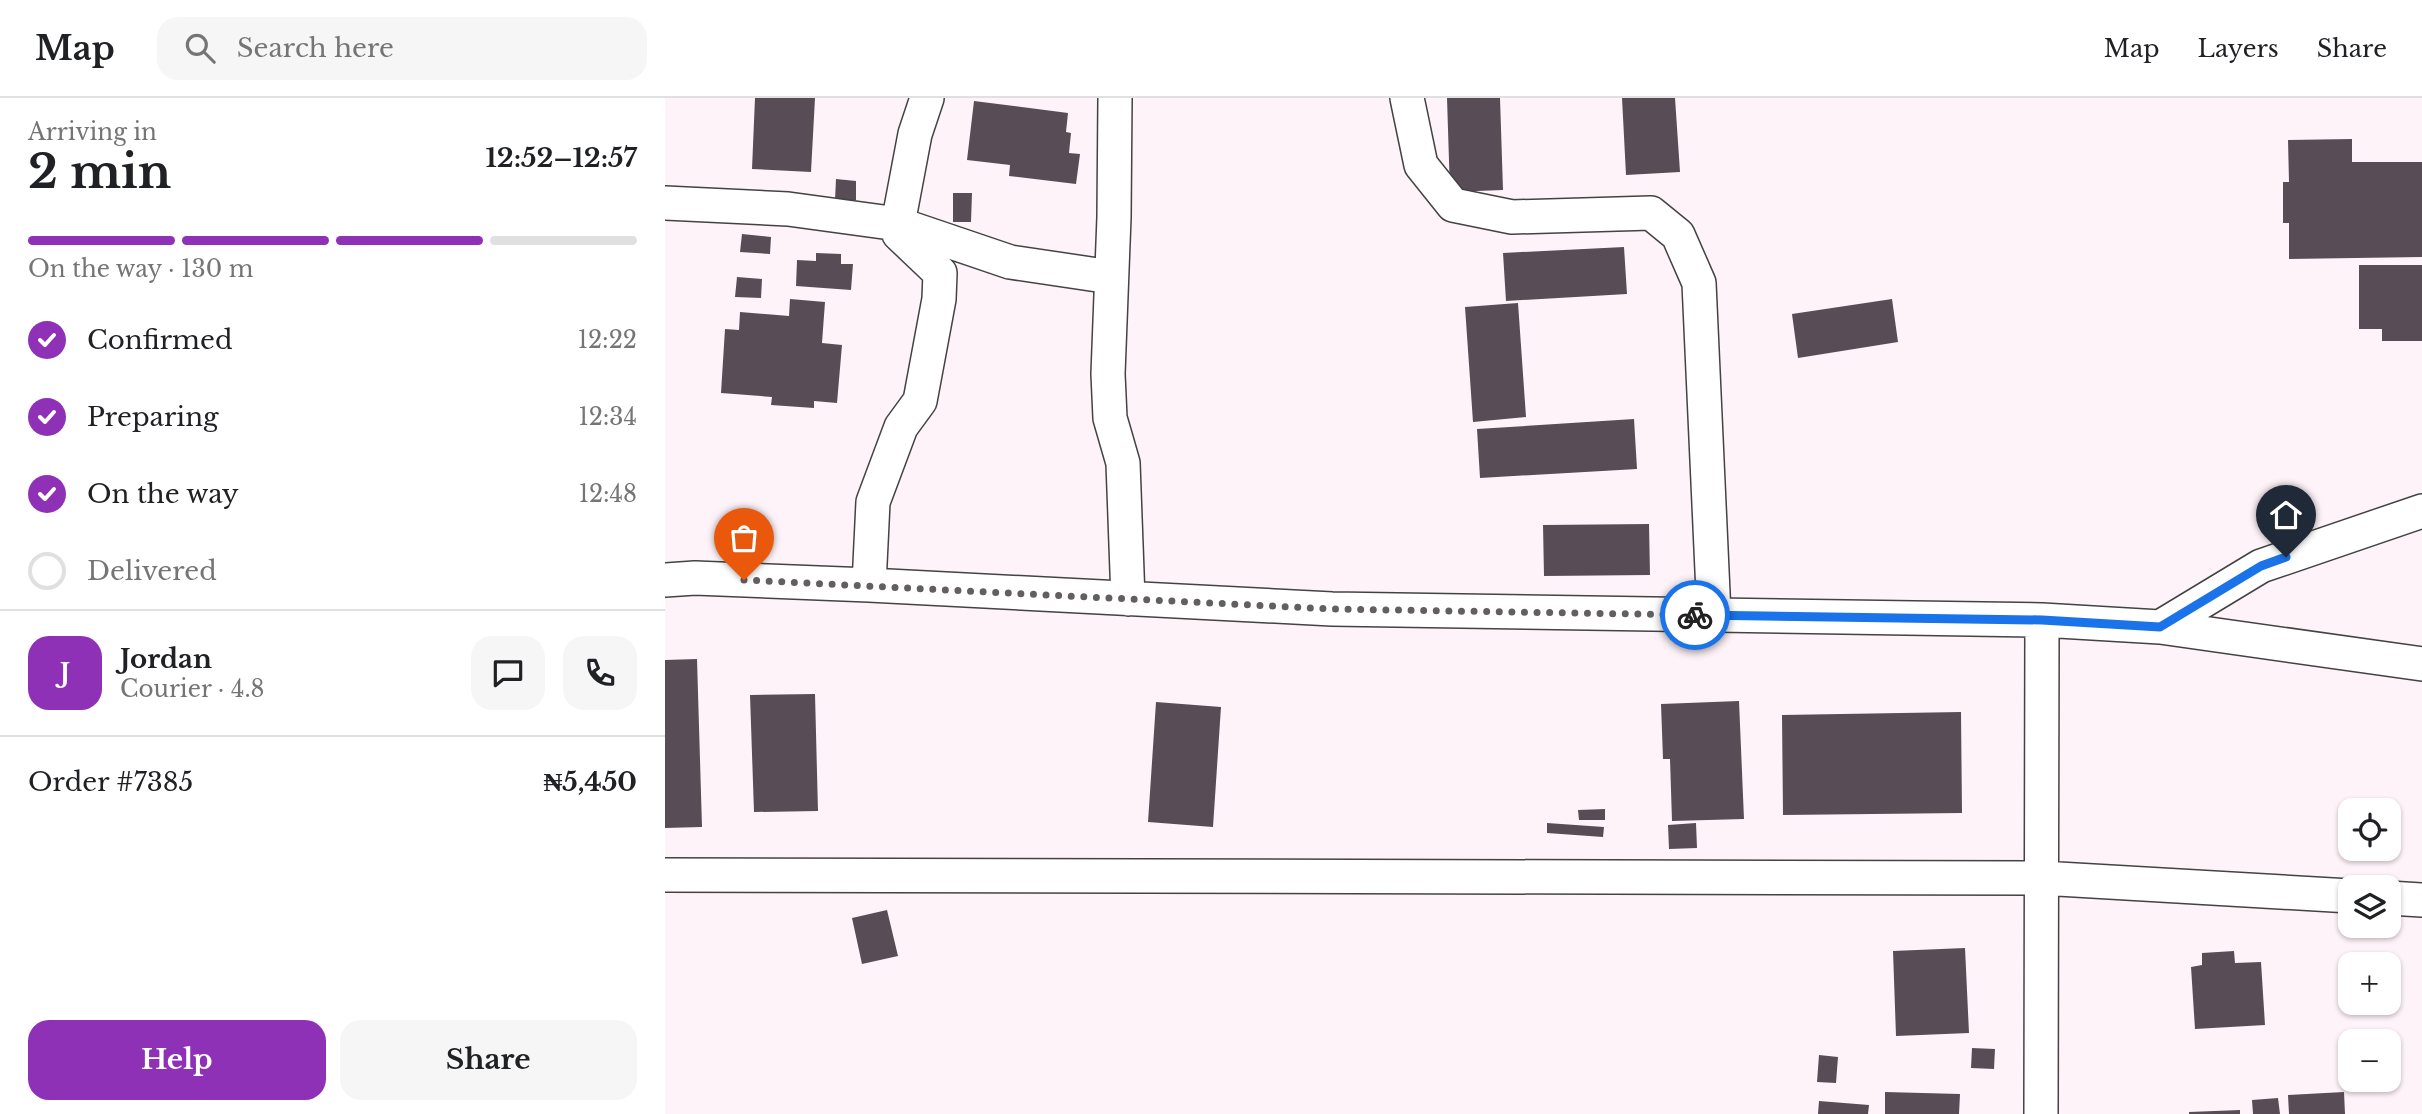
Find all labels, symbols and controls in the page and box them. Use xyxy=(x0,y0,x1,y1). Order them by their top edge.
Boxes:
search box xyxy=(157,17,647,80)
text: Map xyxy=(35,28,115,69)
icon: search xyxy=(181,29,219,67)
text: Search here xyxy=(237,32,394,64)
text: Map xyxy=(2104,34,2160,63)
text: Layers xyxy=(2198,34,2279,63)
text: Share xyxy=(2317,34,2387,63)
text: Arriving in xyxy=(28,118,157,146)
text: 12:52–12:57 xyxy=(485,142,637,174)
text: 2 min xyxy=(28,143,171,200)
text: On the way · 130 m xyxy=(28,255,253,283)
icon: check xyxy=(28,321,66,359)
text: Confirmed xyxy=(87,324,232,356)
text: 12:22 xyxy=(578,326,637,354)
icon: check xyxy=(28,398,66,436)
text: Preparing xyxy=(87,401,219,433)
text: 12:34 xyxy=(578,403,637,431)
icon: check xyxy=(28,475,66,513)
text: On the way xyxy=(87,478,239,510)
text: 12:48 xyxy=(579,480,637,508)
pin xyxy=(2256,485,2316,557)
icon: home xyxy=(2267,496,2305,534)
pin xyxy=(714,508,774,580)
icon: bag xyxy=(725,519,763,557)
text: Delivered xyxy=(87,555,217,587)
courier xyxy=(1660,580,1730,650)
icon: bike xyxy=(1676,596,1714,634)
button: chat xyxy=(471,636,545,710)
button: phone xyxy=(563,636,637,710)
text: Jordan xyxy=(120,643,212,675)
text: J xyxy=(60,657,70,689)
text: Courier · 4.8 xyxy=(120,675,265,703)
text: Order #7385 xyxy=(28,766,193,798)
text: ₦5,450 xyxy=(544,766,637,798)
map controls xyxy=(2338,798,2401,1092)
button: locate xyxy=(2338,798,2401,861)
button: layers xyxy=(2338,875,2401,938)
button: + xyxy=(2338,952,2401,1015)
button: Help xyxy=(28,1020,326,1100)
button: Share xyxy=(340,1020,637,1100)
button: − xyxy=(2338,1029,2401,1092)

